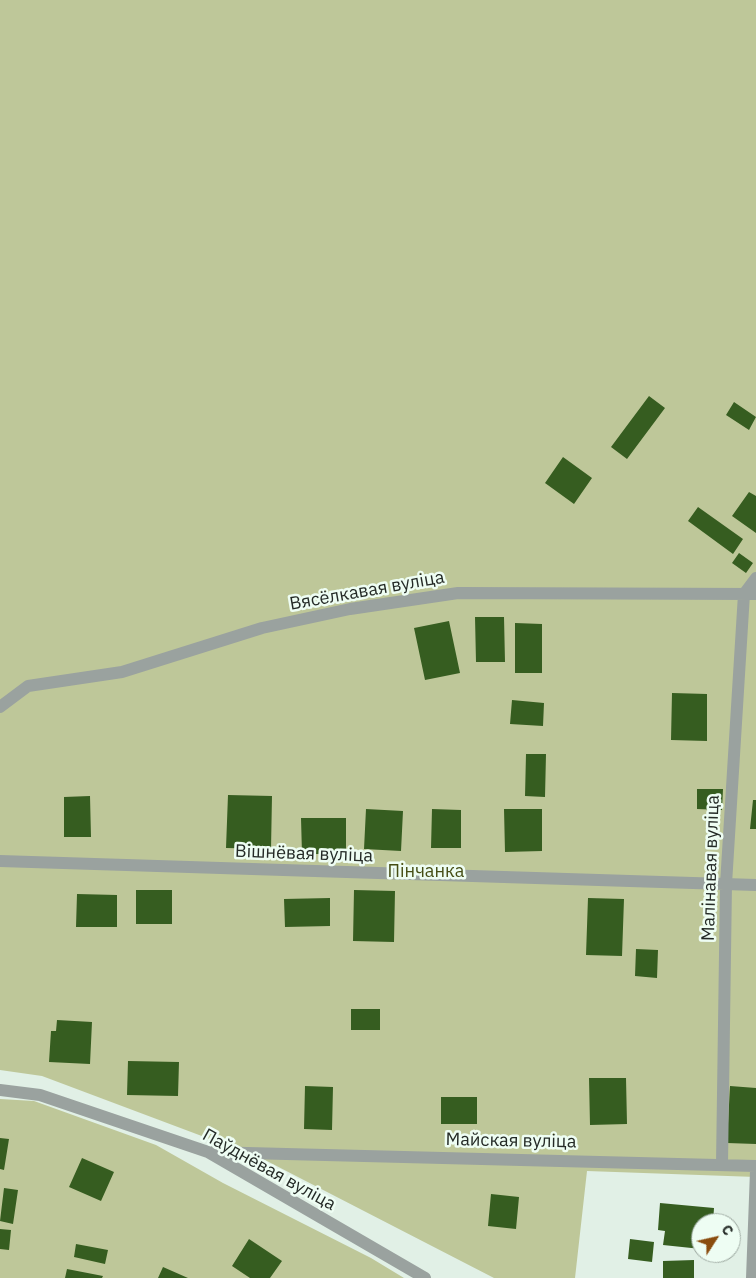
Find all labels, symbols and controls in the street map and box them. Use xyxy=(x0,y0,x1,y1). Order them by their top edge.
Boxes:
street label: Вясёлкавая вуліца xyxy=(288,567,446,615)
street label: Малінавая вуліца xyxy=(698,794,724,942)
street label: Вішнёвая вуліца xyxy=(235,841,373,867)
park label: Пінчанка xyxy=(388,861,464,883)
street label: Паўднёвая вуліца xyxy=(199,1124,339,1216)
street label: Майская вуліца xyxy=(445,1129,577,1153)
north arrow xyxy=(691,1213,741,1263)
text: С xyxy=(717,1221,737,1239)

